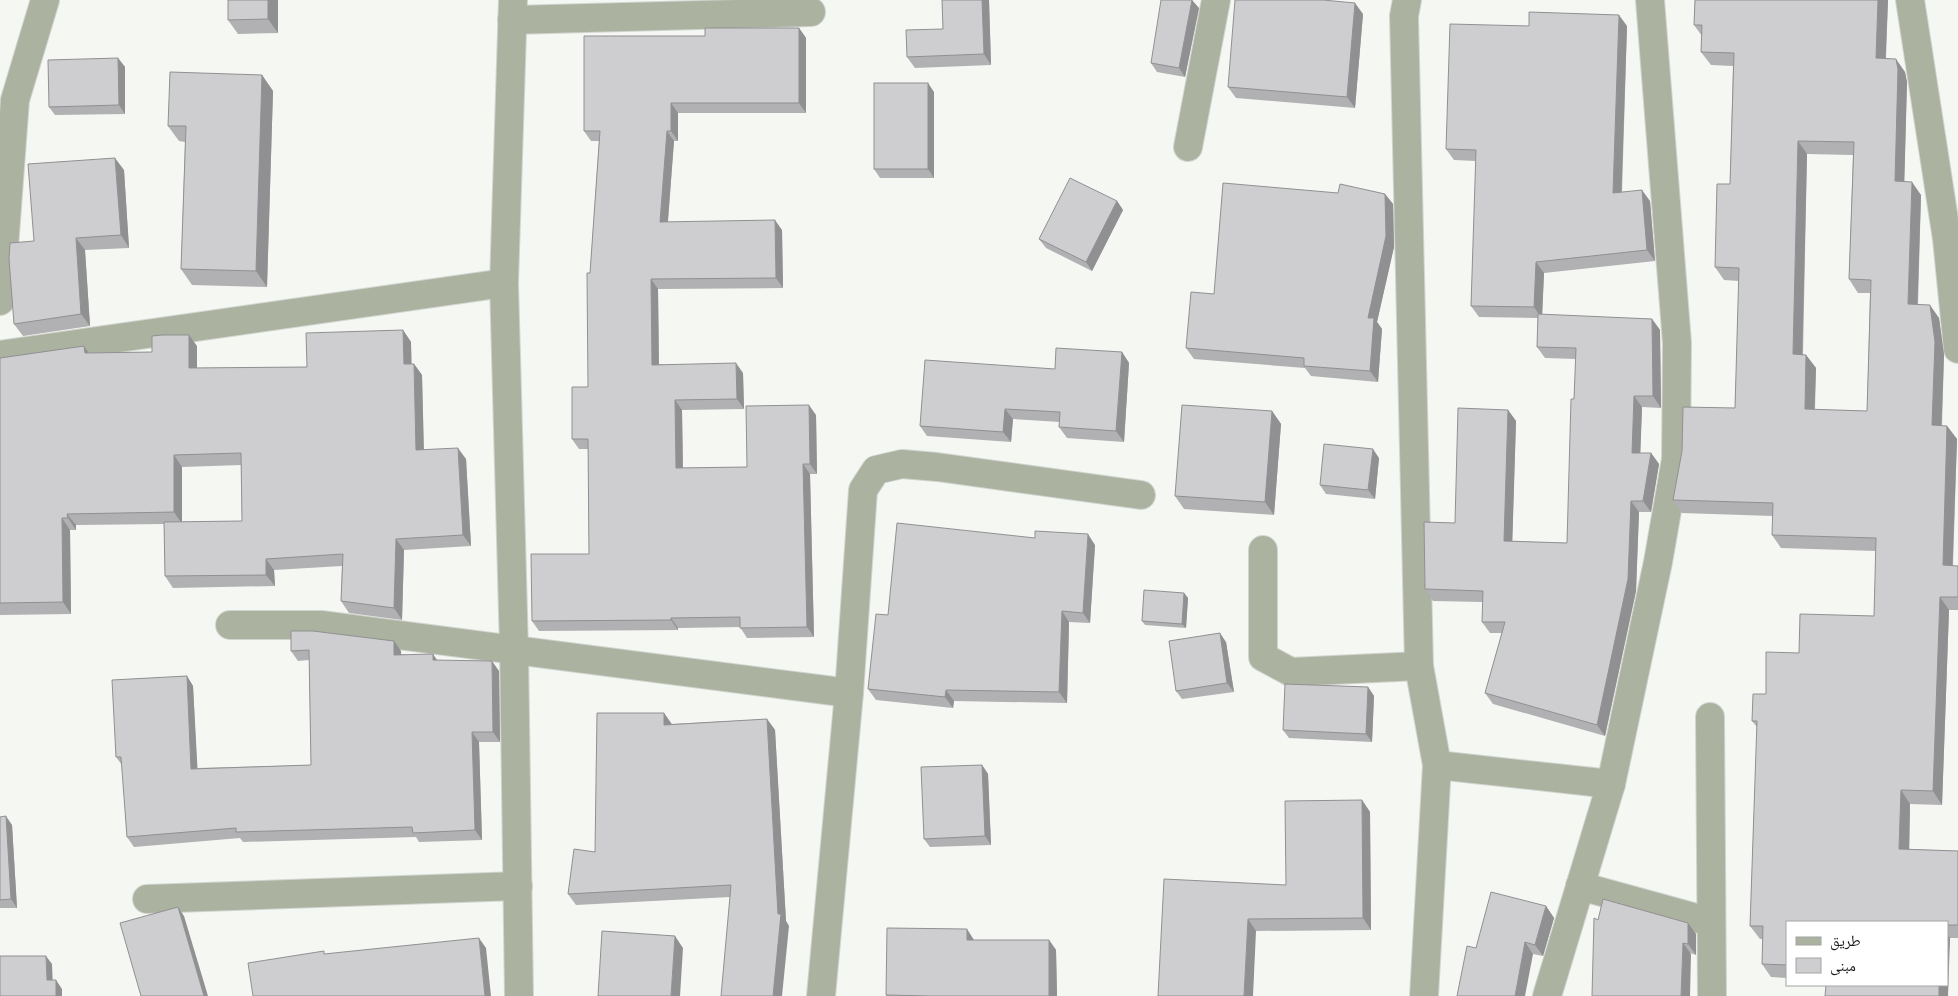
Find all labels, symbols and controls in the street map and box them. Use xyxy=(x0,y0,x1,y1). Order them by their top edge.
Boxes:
legend xyxy=(1786,921,1948,986)
text: طريق xyxy=(1830,929,1861,952)
text: مبنى xyxy=(1830,954,1856,977)

